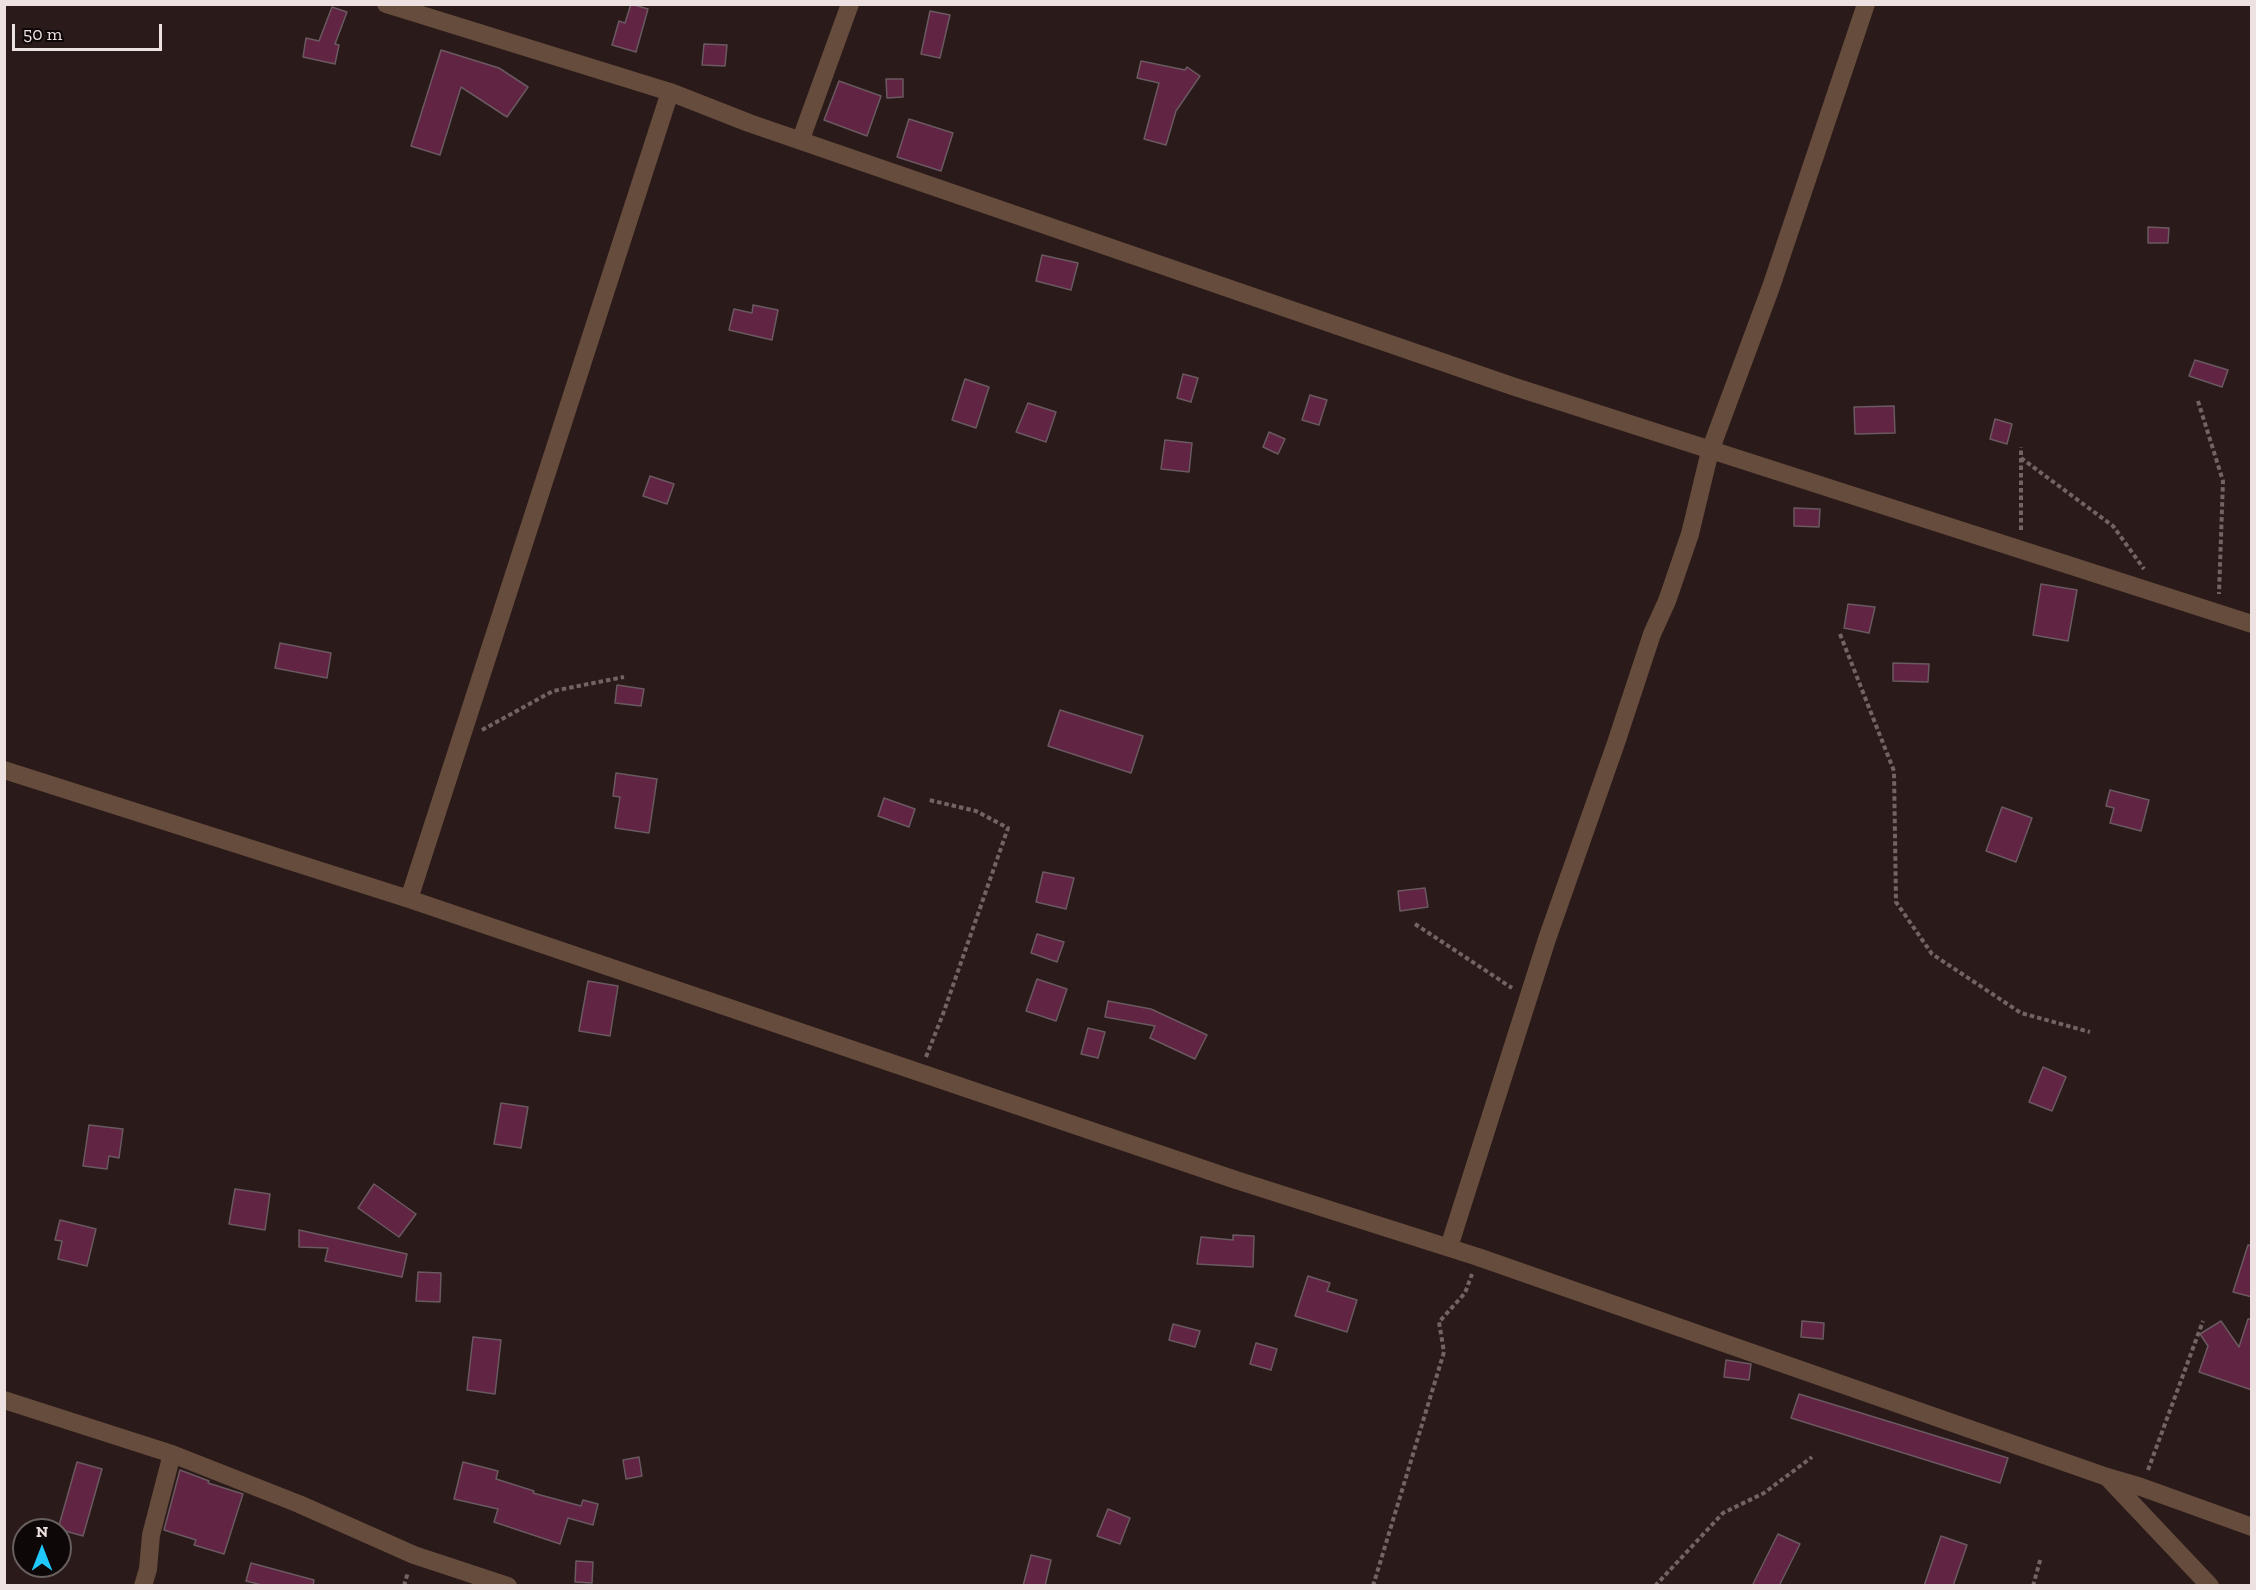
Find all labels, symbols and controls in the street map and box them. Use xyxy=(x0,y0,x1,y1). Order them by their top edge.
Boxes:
scale bar xyxy=(15,12,165,50)
text: 50 m xyxy=(23,23,62,45)
north arrow xyxy=(12,1518,72,1578)
text: N xyxy=(36,1522,48,1541)

